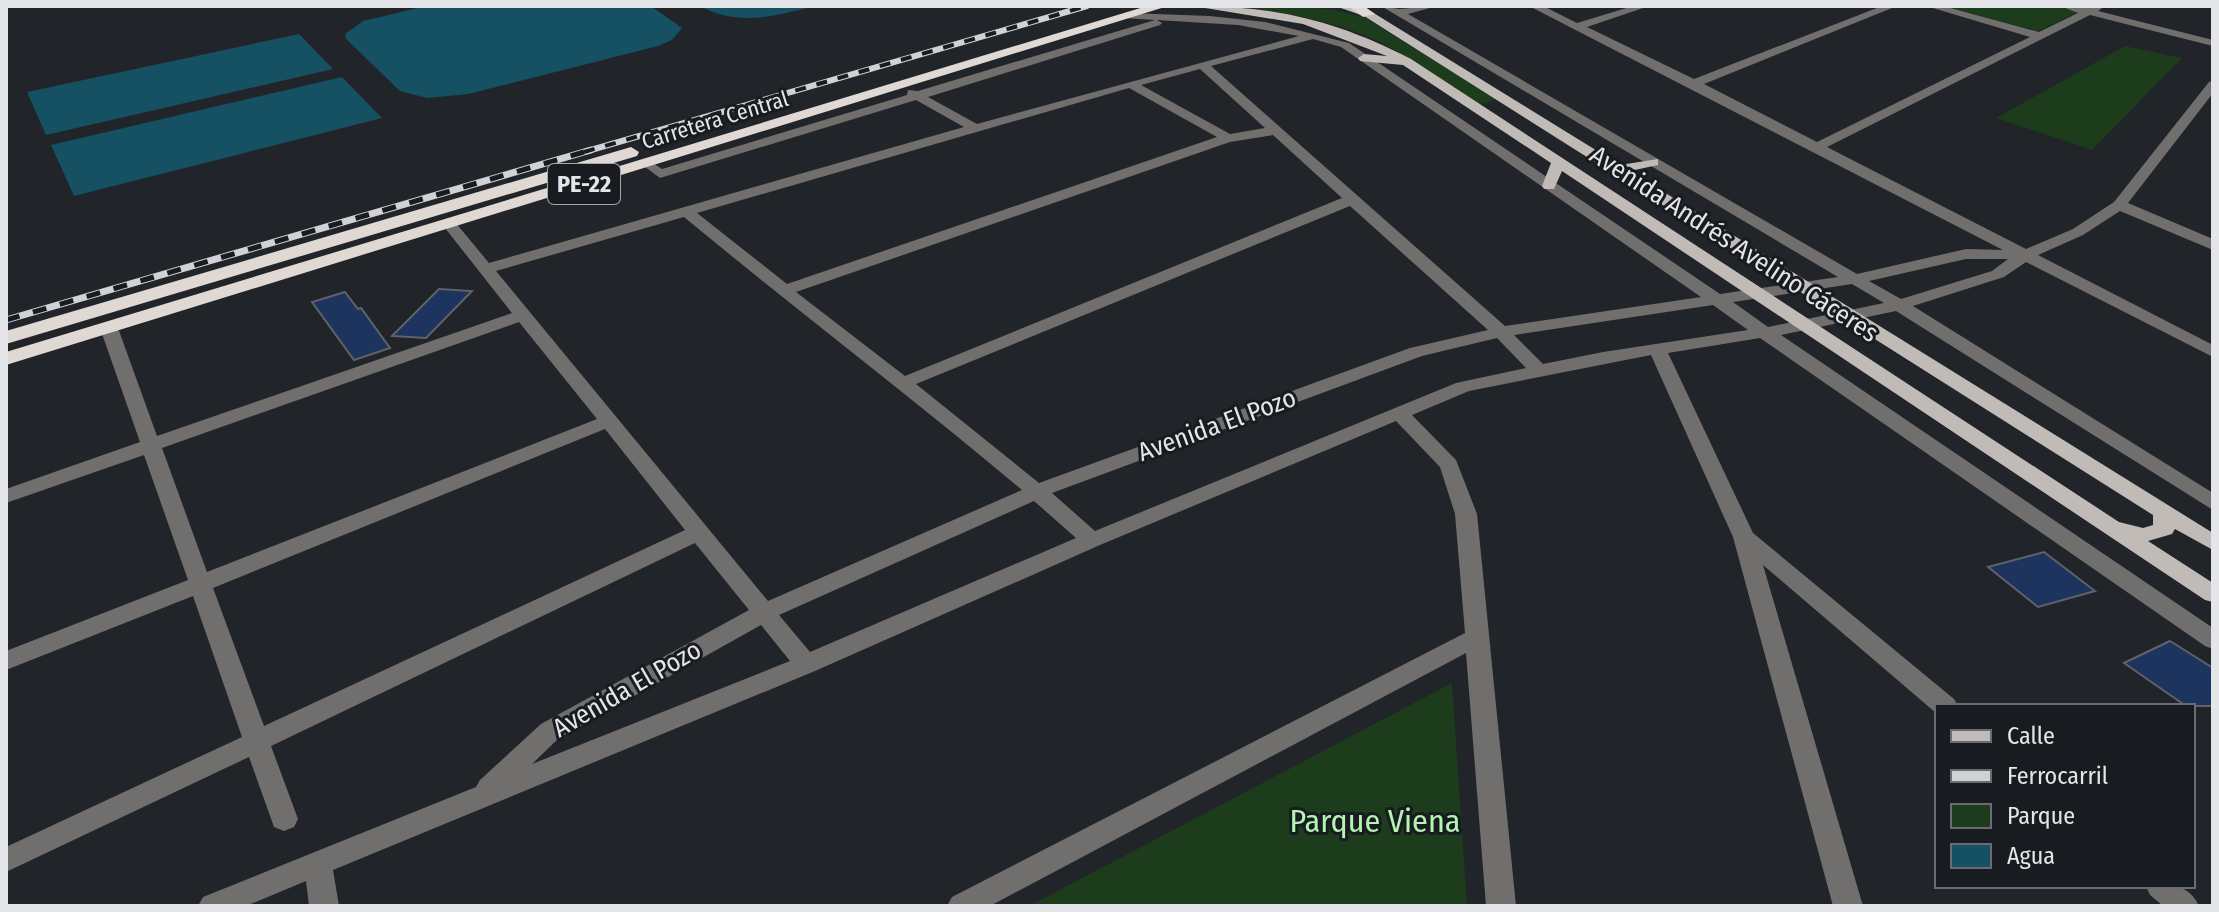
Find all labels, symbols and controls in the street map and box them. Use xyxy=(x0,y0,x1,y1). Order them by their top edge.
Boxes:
street label: Carretera Central xyxy=(638,85,792,155)
street label: Avenida Andrés Avelino Cáceres xyxy=(1584,139,1884,349)
road number: PE-22 xyxy=(548,164,620,204)
street label: Avenida El Pozo xyxy=(1134,382,1300,468)
street label: Avenida El Pozo xyxy=(547,634,707,744)
legend xyxy=(1935,704,2195,888)
text: Calle xyxy=(2007,722,2055,750)
text: Ferrocarril xyxy=(2007,762,2108,790)
park label: Parque Viena xyxy=(1290,802,1460,840)
text: Parque xyxy=(2007,802,2075,830)
text: Agua xyxy=(2007,842,2055,870)

